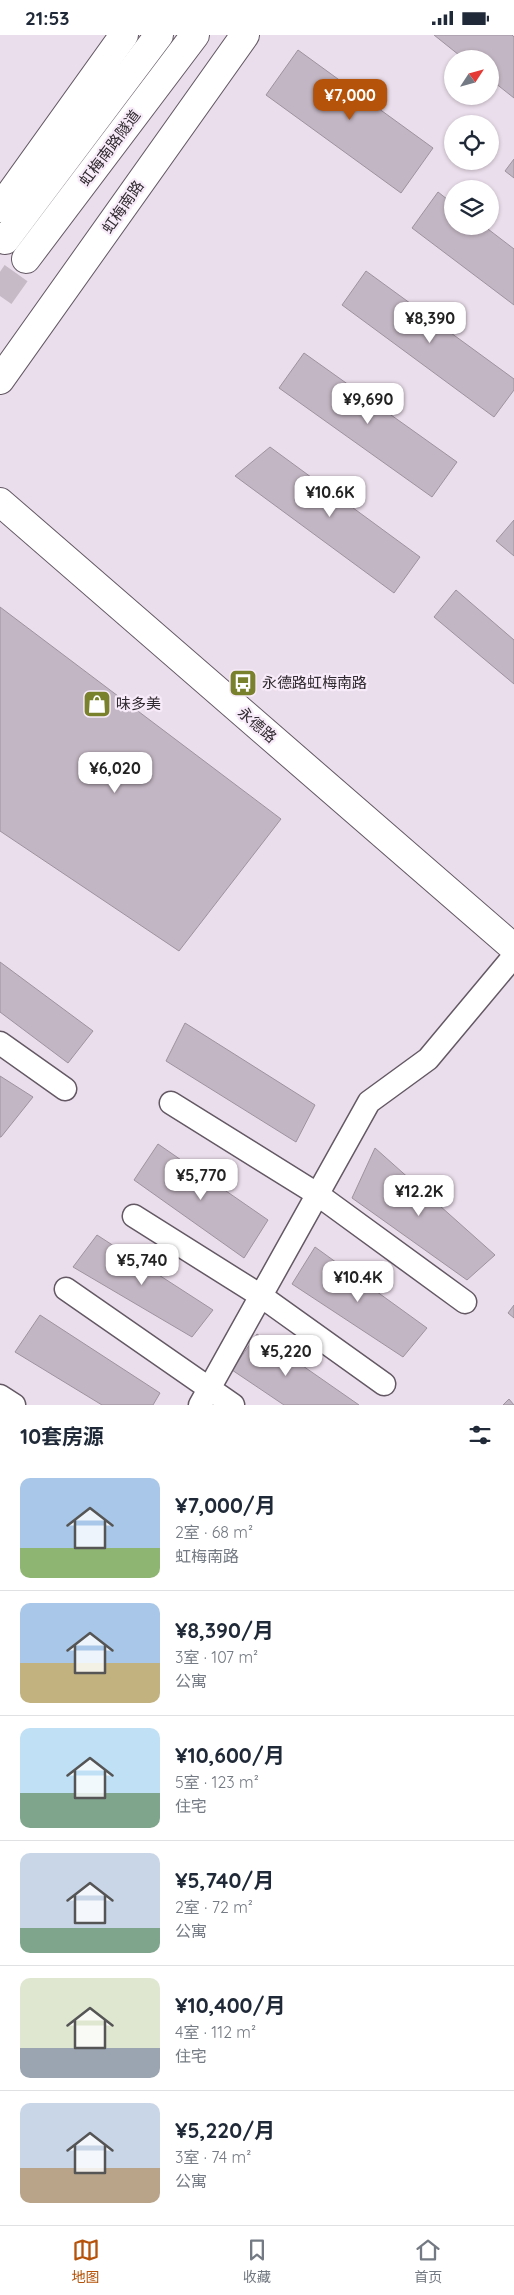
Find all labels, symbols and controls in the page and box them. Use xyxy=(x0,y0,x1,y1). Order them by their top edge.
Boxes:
text: 21:53 xyxy=(25,6,70,30)
north arrow xyxy=(444,50,499,105)
map controls xyxy=(444,50,499,235)
pin: ¥7,000 xyxy=(309,79,391,121)
text: ¥7,000 xyxy=(324,85,376,105)
street label: 虹梅南路隧道 xyxy=(75,106,144,189)
button: locate xyxy=(444,115,499,170)
street label: 虹梅南路 xyxy=(98,177,148,237)
button: layers xyxy=(444,180,499,235)
pin: ¥8,390 xyxy=(389,301,471,344)
text: ¥8,390 xyxy=(405,308,455,328)
pin: ¥9,690 xyxy=(327,383,409,425)
text: ¥9,690 xyxy=(343,389,393,409)
pin: ¥10.6K xyxy=(289,475,371,518)
text: ¥10.6K xyxy=(306,482,354,502)
bus stop icon: 永德路虹梅南路 xyxy=(228,668,258,698)
place label: 永德路虹梅南路 xyxy=(262,673,367,692)
shop icon: 味多美 xyxy=(82,689,112,719)
place label: 味多美 xyxy=(116,694,161,713)
street label: 永德路 xyxy=(234,703,281,747)
pin: ¥6,020 xyxy=(74,751,156,794)
text: ¥6,020 xyxy=(89,758,141,778)
pin: ¥5,770 xyxy=(160,1159,242,1201)
text: ¥5,770 xyxy=(176,1165,226,1185)
pin: ¥12.2K xyxy=(378,1175,460,1217)
text: ¥12.2K xyxy=(395,1181,443,1201)
pin: ¥5,740 xyxy=(101,1243,183,1286)
text: ¥5,740 xyxy=(117,1250,167,1270)
pin: ¥10.4K xyxy=(317,1261,399,1303)
text: ¥10.4K xyxy=(334,1267,382,1287)
pin: ¥5,220 xyxy=(245,1335,327,1377)
text: ¥5,220 xyxy=(260,1341,312,1361)
icon: filters xyxy=(466,1421,494,1449)
text: 10套房源 xyxy=(20,1423,104,1449)
text: ¥7,000/月 xyxy=(175,1492,276,1518)
icon: home xyxy=(60,1498,120,1558)
text: 2室 · 68 m² xyxy=(175,1522,253,1542)
text: 虹梅南路 xyxy=(175,1546,239,1566)
text: ¥8,390/月 xyxy=(175,1617,274,1643)
icon: home xyxy=(60,1623,120,1683)
text: 3室 · 107 m² xyxy=(175,1647,258,1667)
text: 公寓 xyxy=(175,1671,207,1691)
text: ¥10,600/月 xyxy=(175,1742,285,1768)
icon: home xyxy=(60,1748,120,1808)
text: 5室 · 123 m² xyxy=(175,1772,259,1792)
text: 住宅 xyxy=(175,1796,207,1816)
text: ¥5,740/月 xyxy=(175,1867,274,1893)
icon: home xyxy=(60,1873,120,1933)
text: 2室 · 72 m² xyxy=(175,1897,253,1917)
text: 公寓 xyxy=(175,1921,207,1941)
text: ¥10,400/月 xyxy=(175,1992,285,2018)
icon: home xyxy=(60,1998,120,2058)
text: 4室 · 112 m² xyxy=(175,2022,256,2042)
text: 住宅 xyxy=(175,2046,207,2066)
text: ¥5,220/月 xyxy=(175,2117,275,2143)
icon: home xyxy=(60,2123,120,2183)
text: 3室 · 74 m² xyxy=(175,2147,251,2167)
text: 公寓 xyxy=(175,2171,207,2191)
tab: 地图 xyxy=(72,2236,100,2286)
tab: 收藏 xyxy=(243,2236,271,2286)
tab: 首页 xyxy=(414,2236,442,2286)

